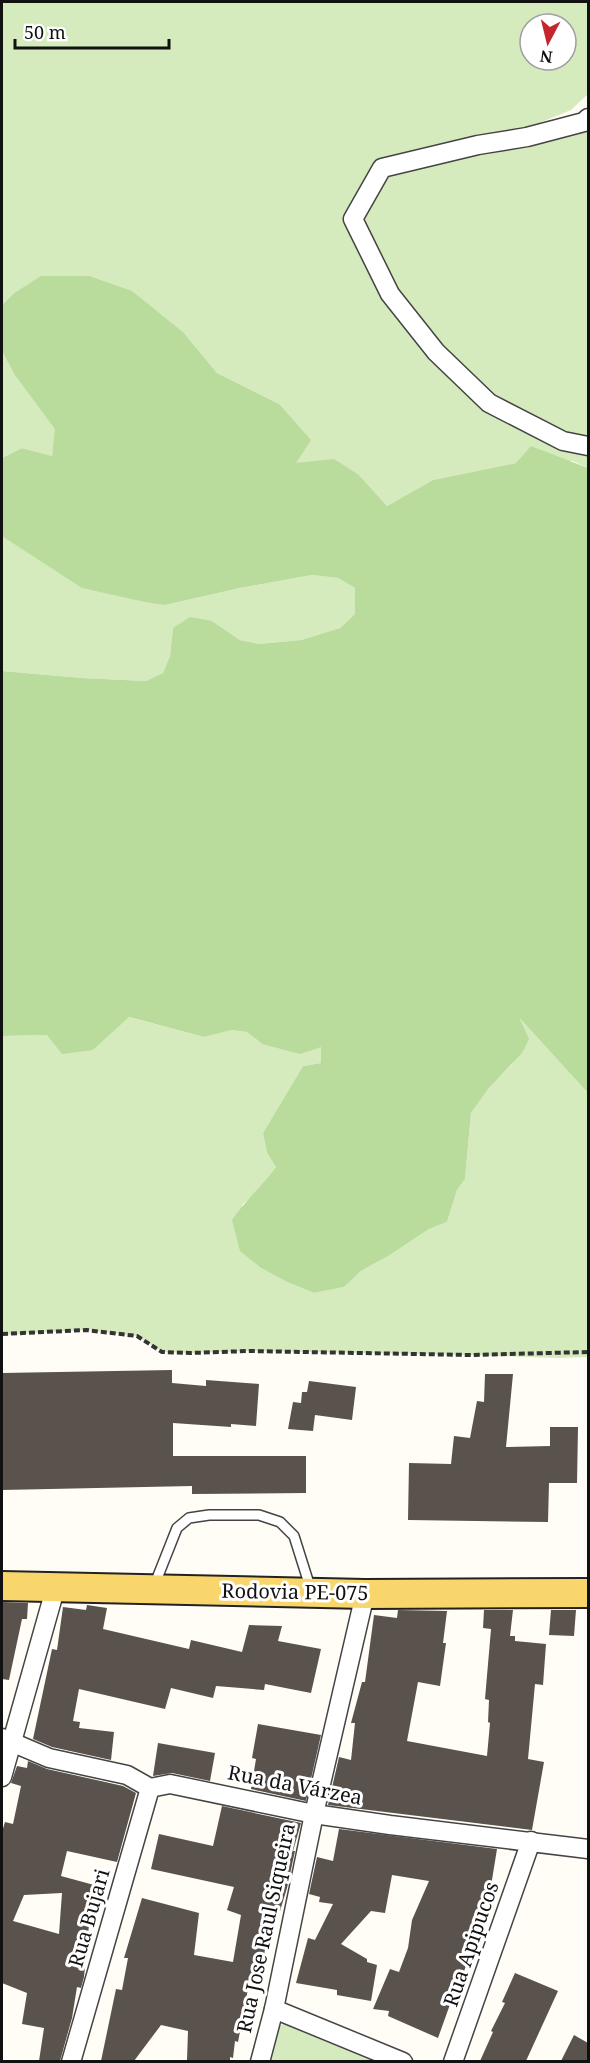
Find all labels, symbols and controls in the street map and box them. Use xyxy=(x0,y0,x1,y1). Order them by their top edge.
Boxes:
scale bar xyxy=(15,12,170,50)
north arrow xyxy=(518,12,578,72)
text: 50 m xyxy=(24,20,66,44)
text: N xyxy=(538,45,554,69)
street label: Rodovia PE-075 xyxy=(221,1577,369,1606)
street label: Rua da Várzea xyxy=(226,1758,365,1811)
street label: Rua Jose Raul Siqueira xyxy=(230,1820,301,2035)
street label: Rua Bujari xyxy=(62,1865,116,1970)
street label: Rua Apipucos xyxy=(437,1878,505,2010)

